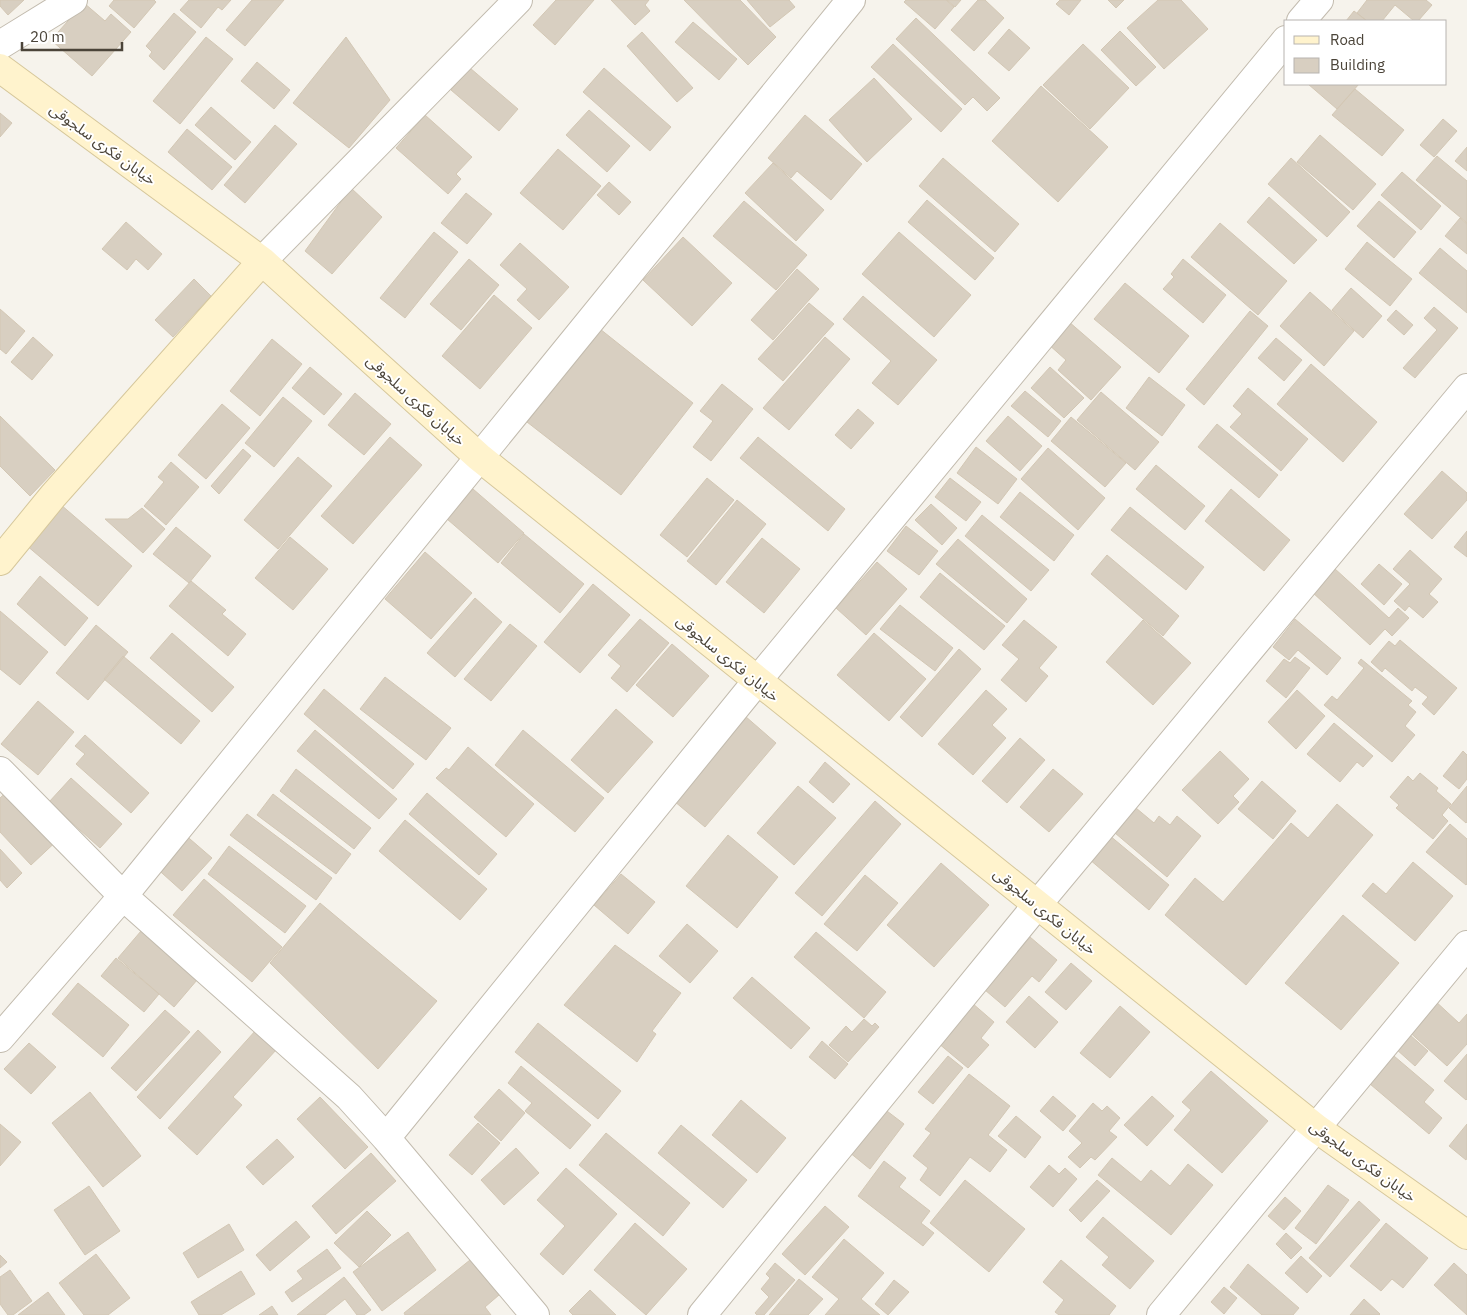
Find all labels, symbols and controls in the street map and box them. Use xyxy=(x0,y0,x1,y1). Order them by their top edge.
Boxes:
scale bar xyxy=(22,20,122,52)
legend xyxy=(1284,20,1447,85)
text: 20 m xyxy=(30,27,65,46)
text: Road xyxy=(1330,30,1365,49)
text: Building xyxy=(1330,55,1385,74)
street label: خیابان فکری سلجوقی xyxy=(46,99,160,189)
street label: خیابان فکری سلجوقی xyxy=(363,350,470,450)
street label: خیابان فکری سلجوقی xyxy=(673,611,783,705)
street label: خیابان فکری سلجوقی xyxy=(990,864,1100,958)
street label: خیابان فکری سلجوقی xyxy=(1306,1116,1420,1206)

